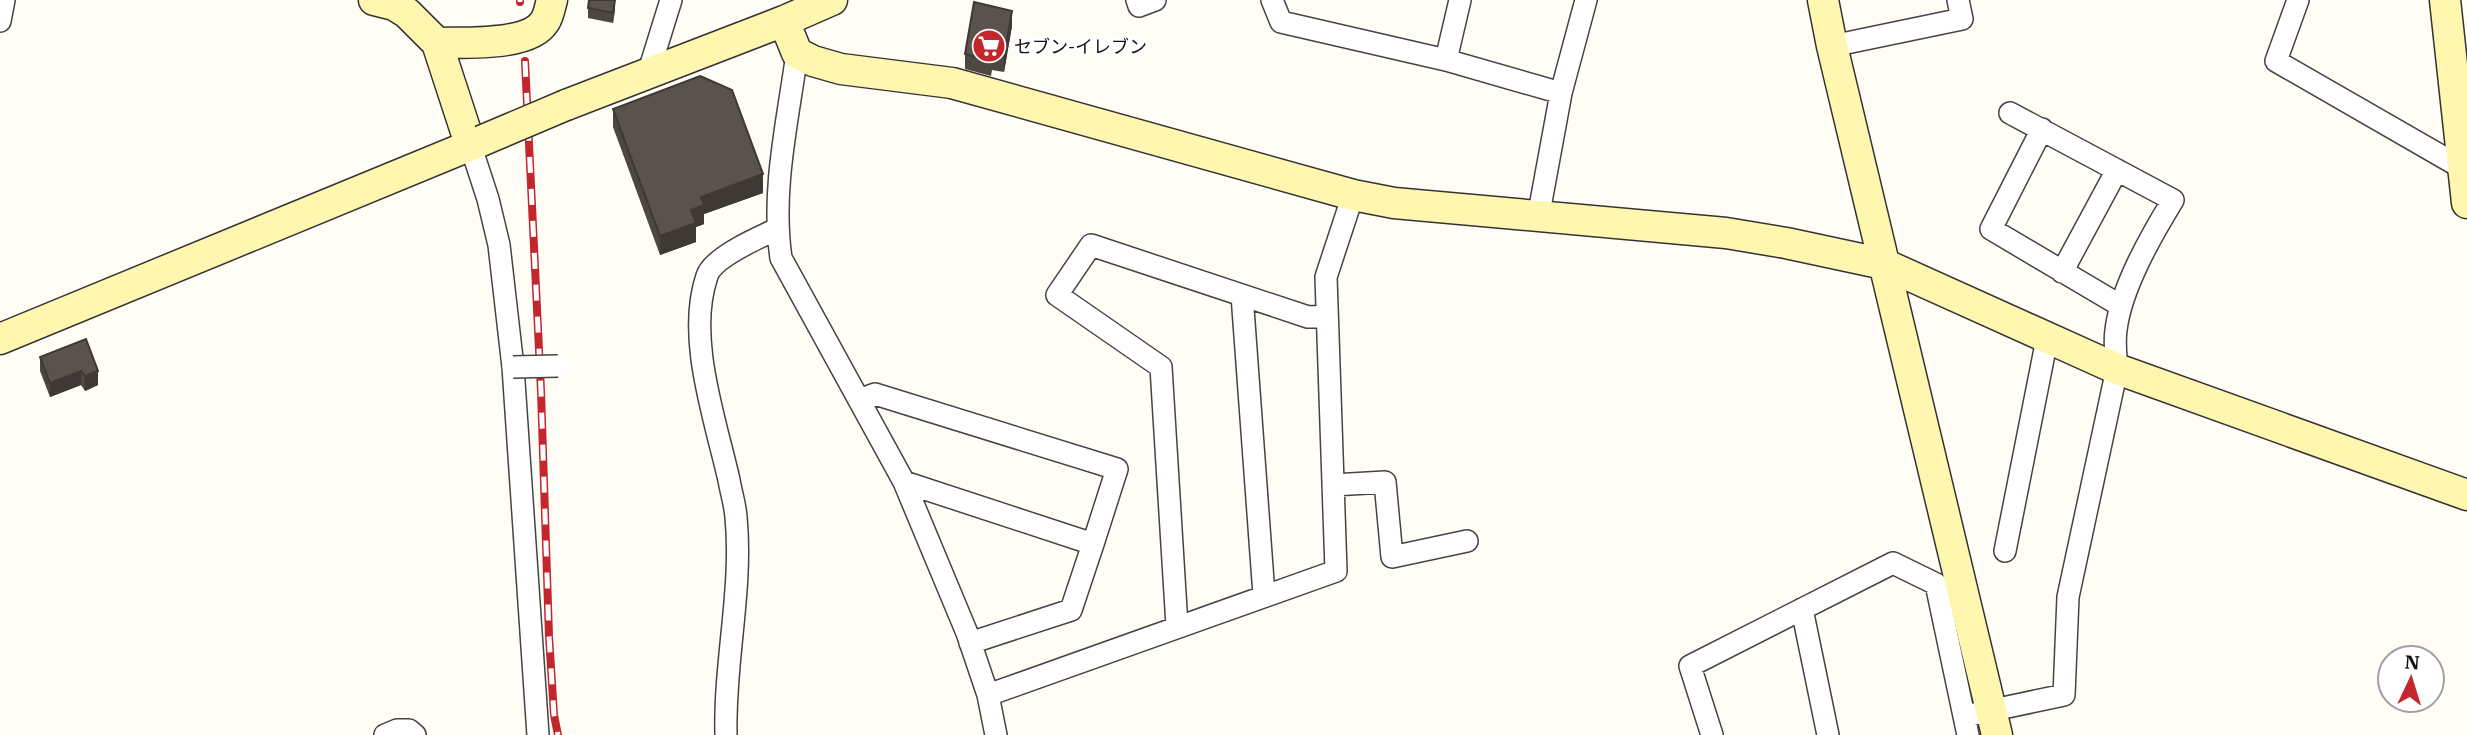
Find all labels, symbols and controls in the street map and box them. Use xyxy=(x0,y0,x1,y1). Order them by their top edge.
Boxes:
supermarket icon: セブン-イレブン xyxy=(970,27,1008,65)
place label: セブン-イレブン xyxy=(1014,35,1147,58)
north arrow xyxy=(2376,644,2446,714)
text: N xyxy=(2404,650,2421,675)

